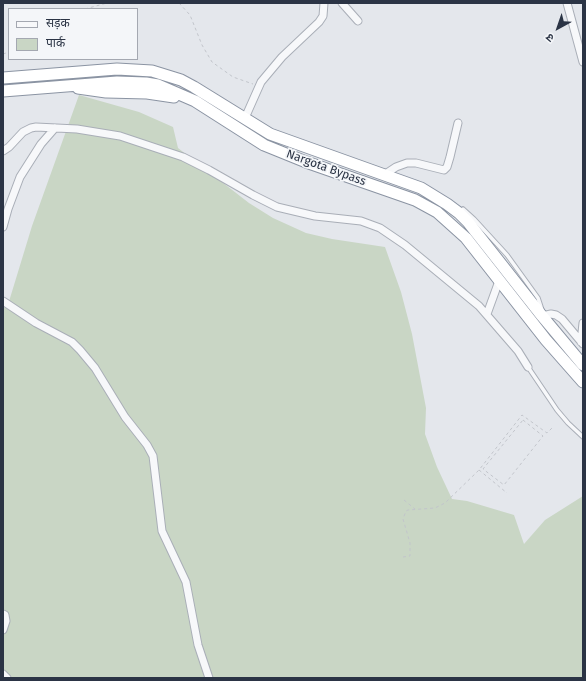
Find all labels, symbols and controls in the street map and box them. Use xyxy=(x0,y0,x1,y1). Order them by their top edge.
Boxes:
legend xyxy=(8,8,138,60)
north arrow xyxy=(538,8,578,48)
text: सड़क xyxy=(46,16,70,30)
text: उ xyxy=(543,31,557,45)
text: पार्क xyxy=(46,36,65,50)
street label: Nargota Bypass xyxy=(284,147,368,189)

